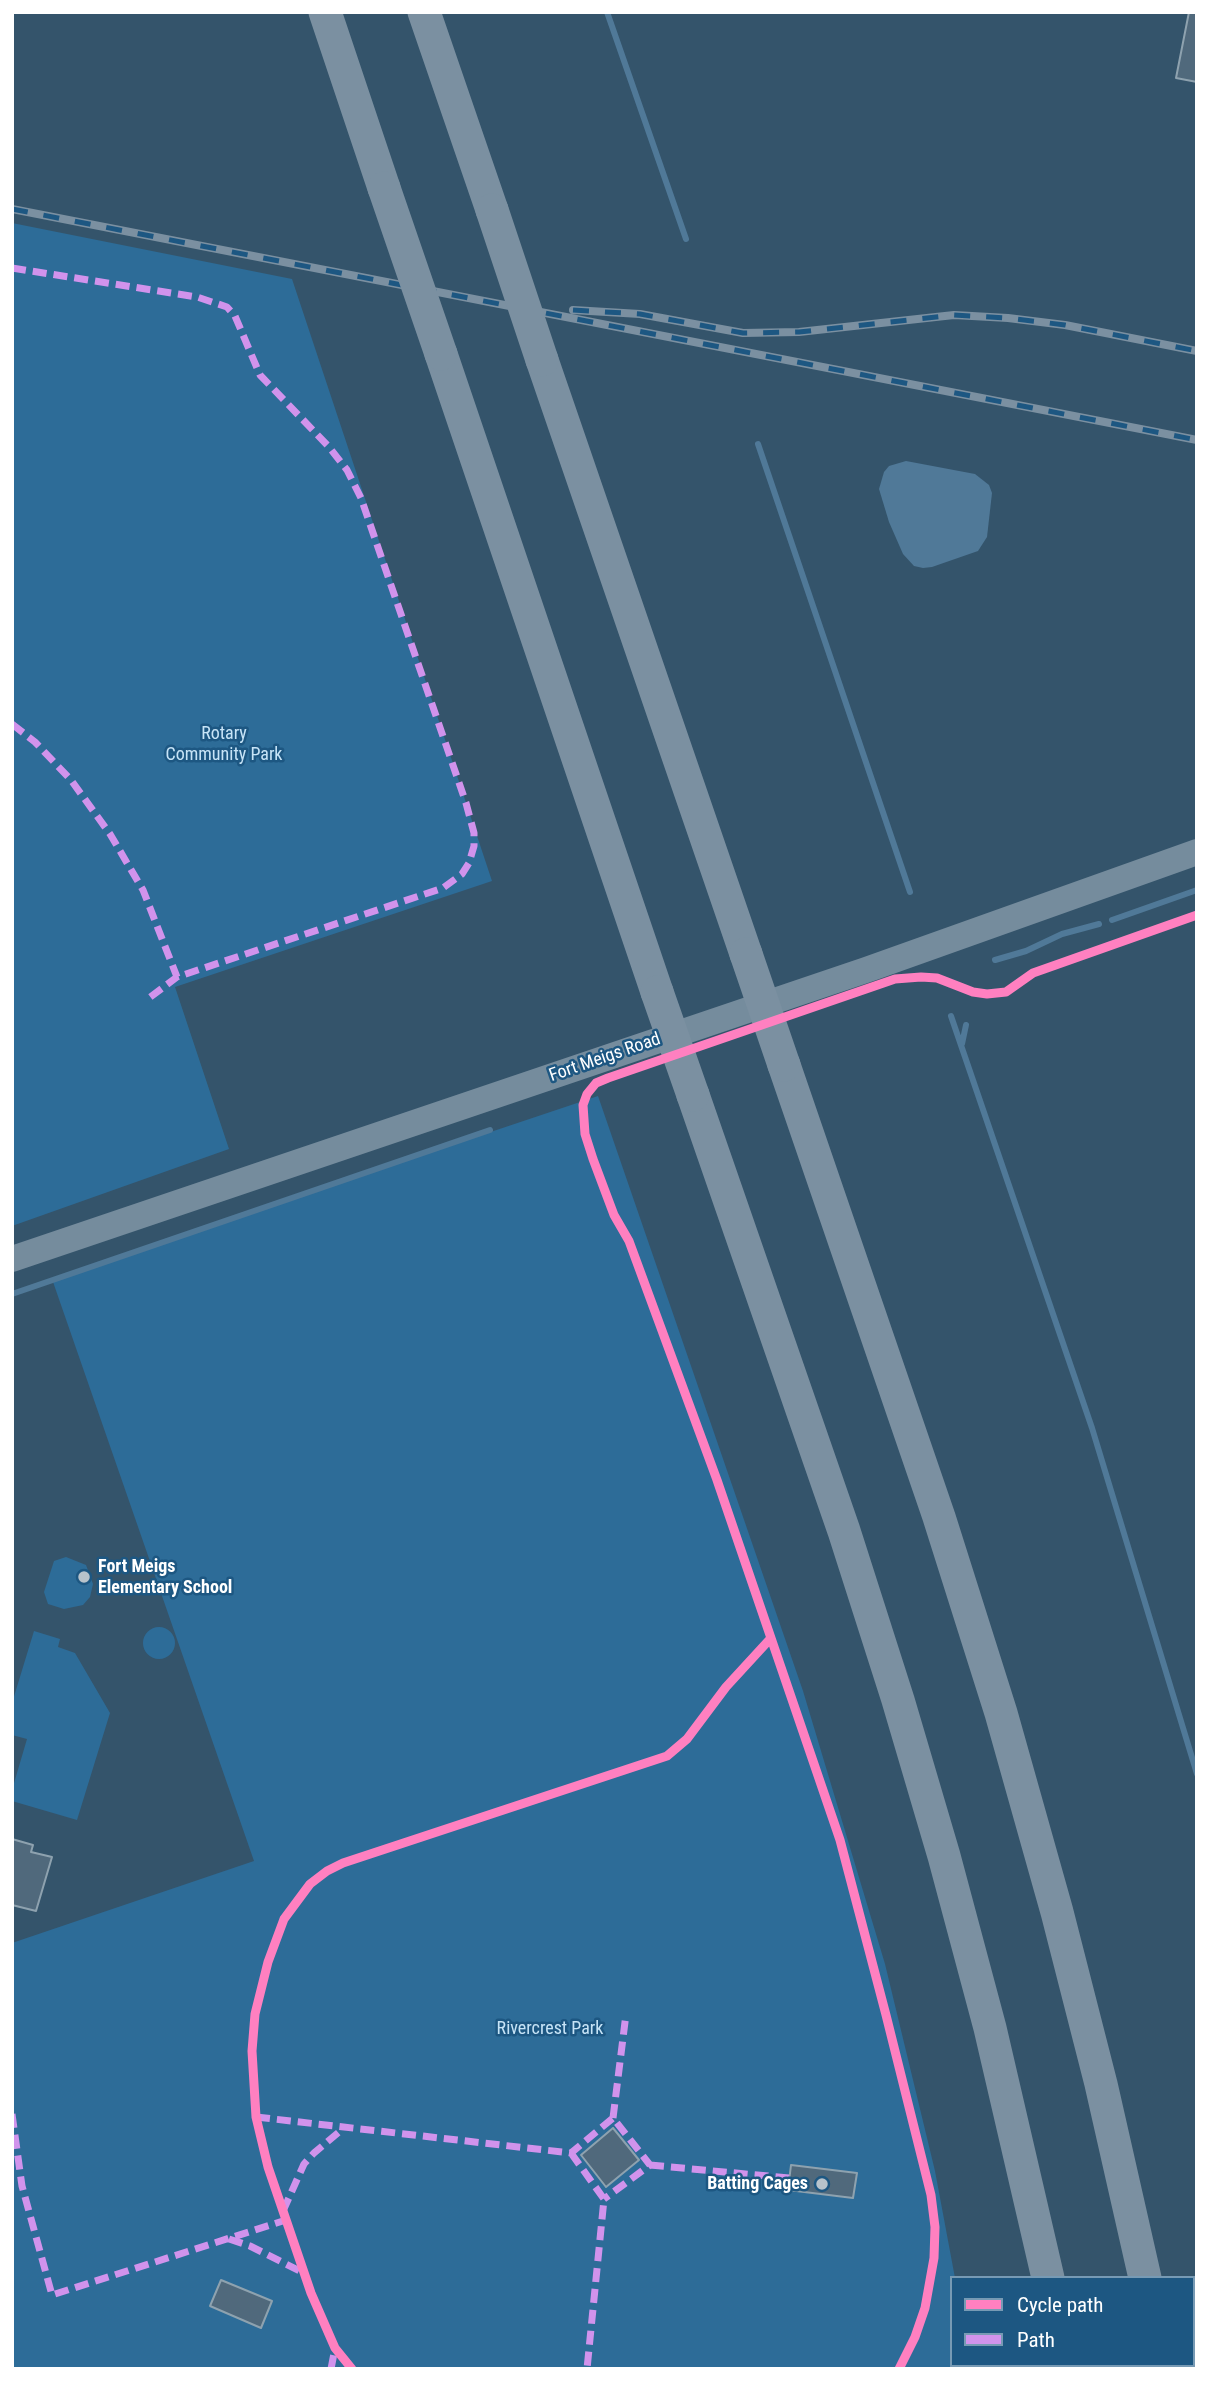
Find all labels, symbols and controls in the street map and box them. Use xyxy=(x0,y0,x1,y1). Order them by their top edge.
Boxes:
park label: Rotary Community Park xyxy=(166,723,282,766)
street label: Fort Meigs Road xyxy=(546,1029,664,1087)
place label: Fort Meigs Elementary School xyxy=(98,1556,232,1598)
marker: Fort Meigs Elementary School xyxy=(76,1569,92,1585)
park label: Rivercrest Park xyxy=(497,2018,603,2040)
place label: Batting Cages xyxy=(707,2173,808,2195)
marker: Batting Cages xyxy=(814,2176,830,2192)
legend xyxy=(950,2276,1195,2367)
text: Cycle path xyxy=(1017,2293,1103,2317)
text: Path xyxy=(1017,2328,1055,2352)

